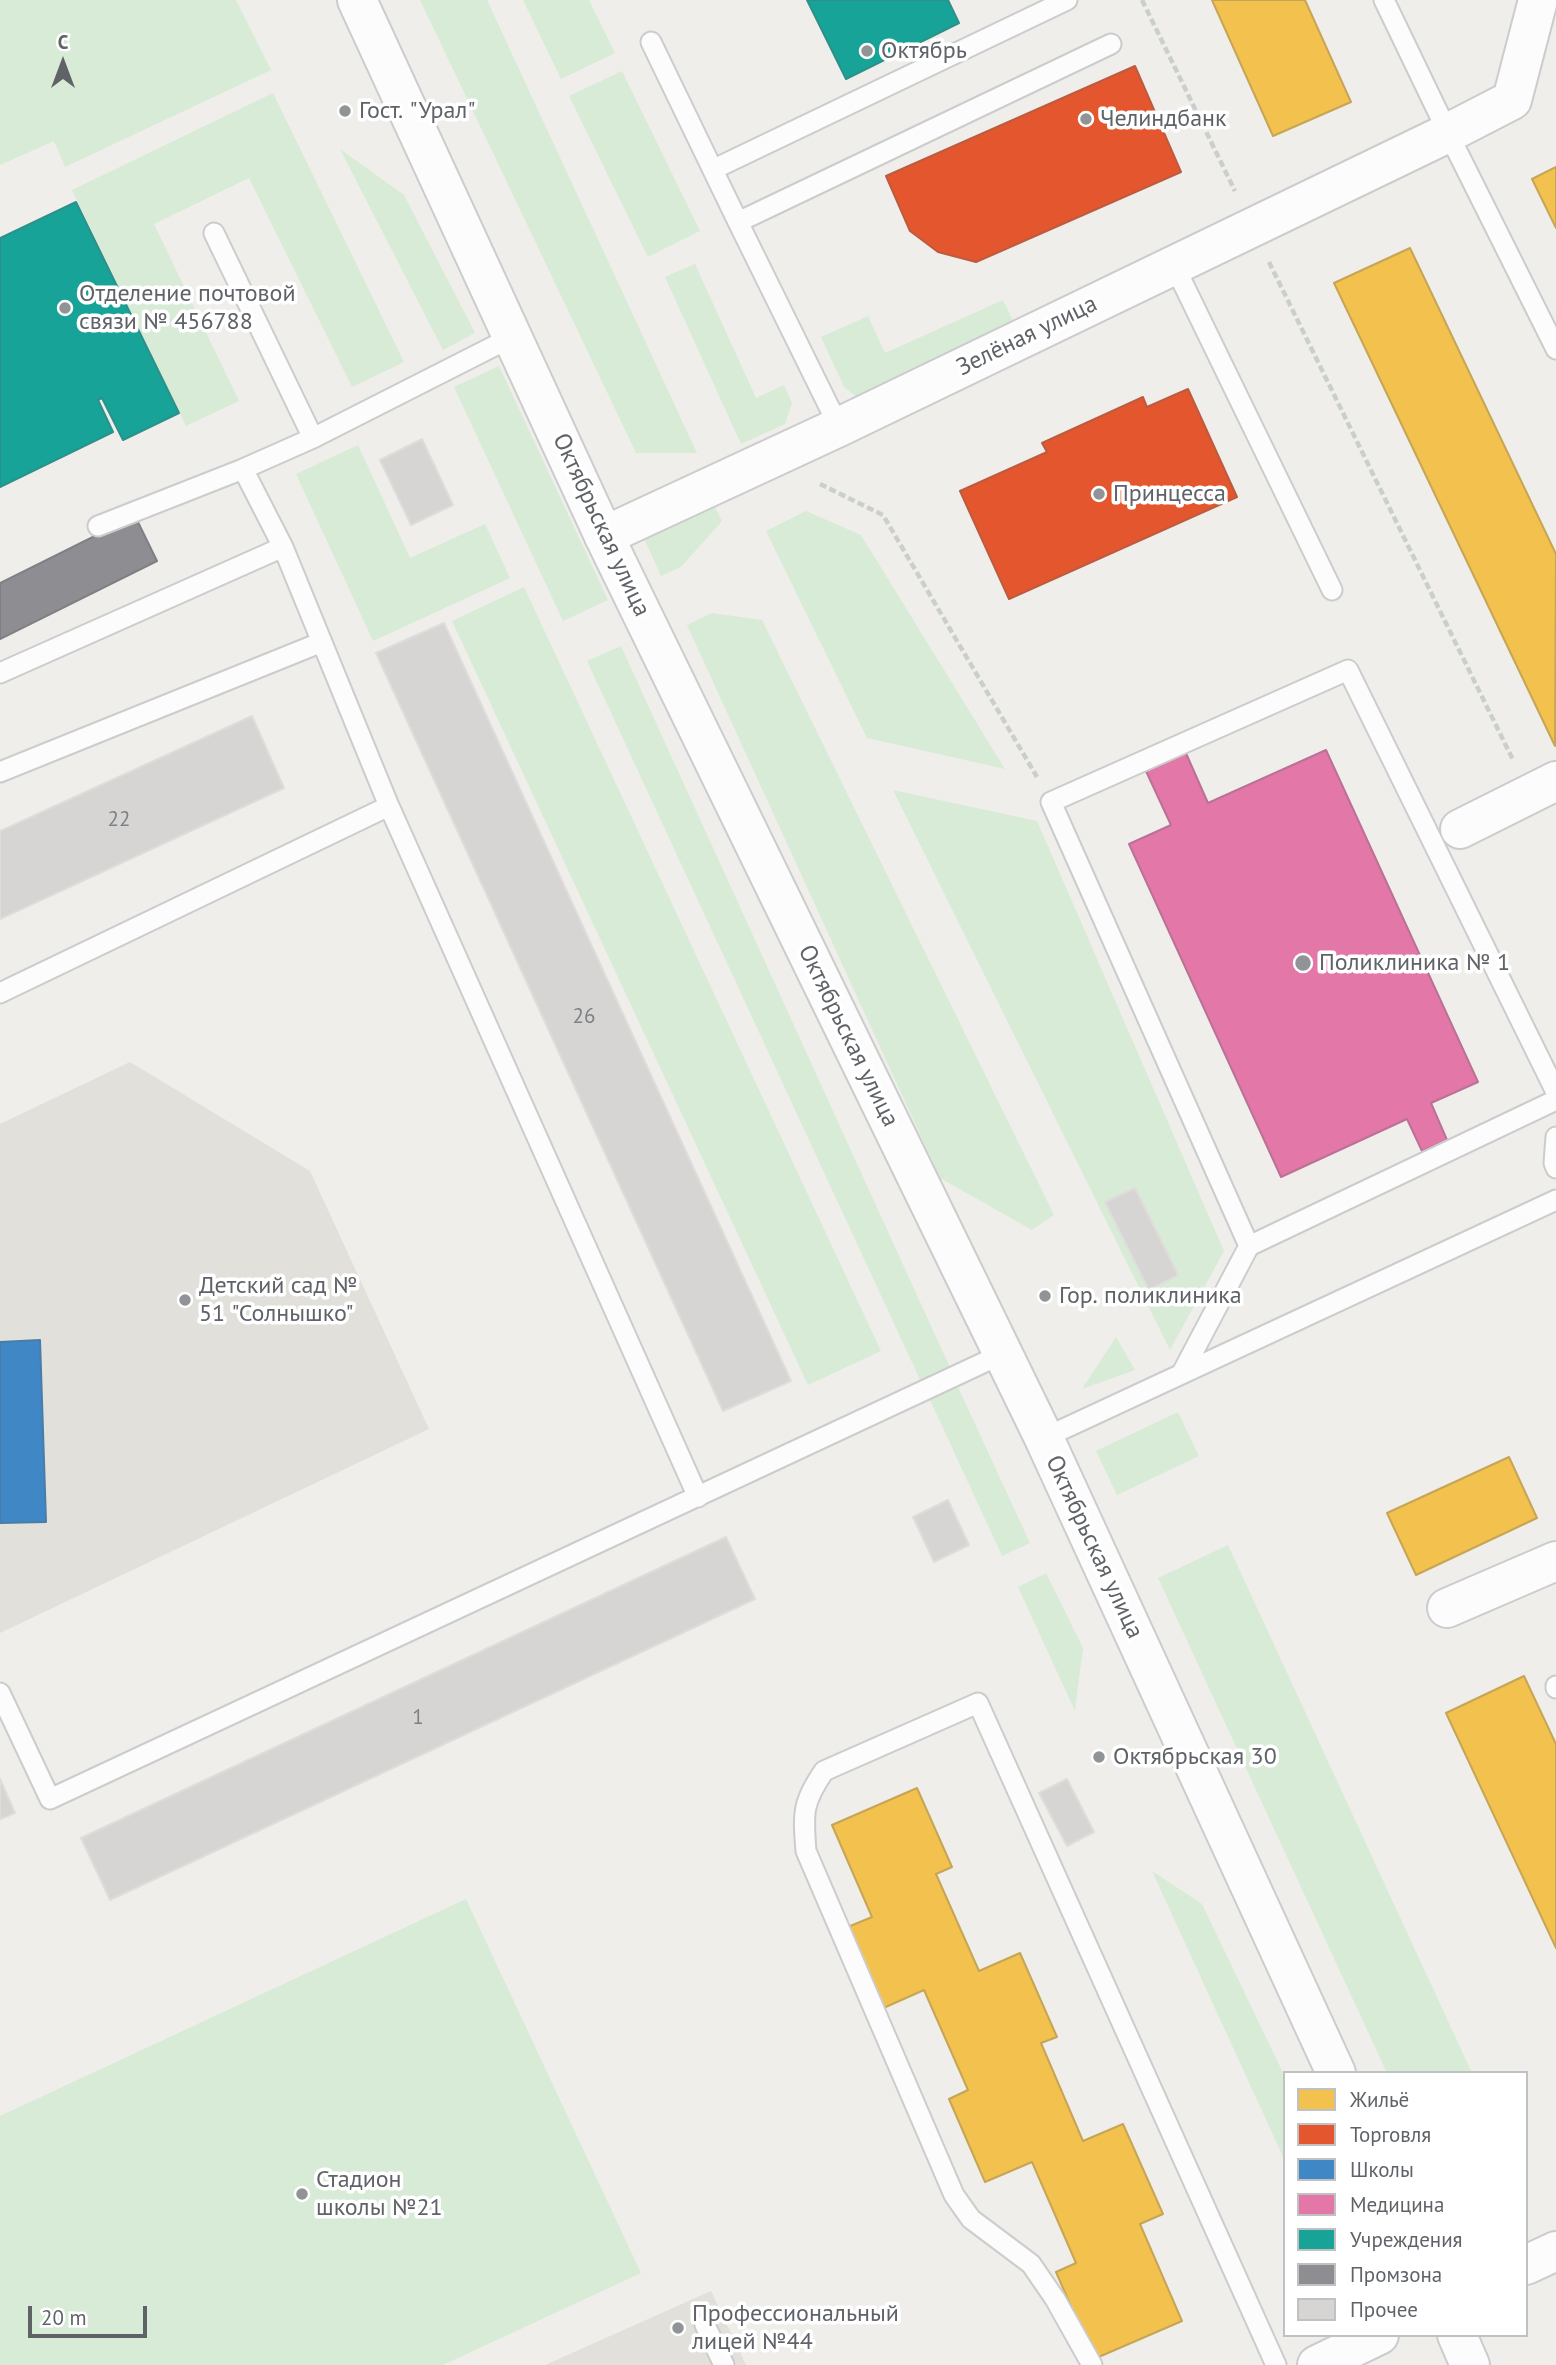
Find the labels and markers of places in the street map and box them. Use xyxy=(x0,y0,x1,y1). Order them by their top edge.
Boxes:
place label: Октябрь xyxy=(881,37,967,65)
marker: Октябрь xyxy=(859,43,875,59)
place label: Гост. "Урал" xyxy=(359,97,475,125)
marker: Гост. "Урал" xyxy=(337,103,353,119)
place label: Челиндбанк xyxy=(1100,105,1227,133)
marker: Челиндбанк xyxy=(1078,111,1094,127)
place label: Отделение почтовой связи № 456788 xyxy=(79,280,295,336)
marker: Отделение почтовой связи № 456788 xyxy=(57,300,73,316)
place label: Принцесса xyxy=(1113,480,1226,508)
marker: Принцесса xyxy=(1091,486,1107,502)
place label: Поликлиника № 1 xyxy=(1319,949,1510,977)
marker: Поликлиника № 1 xyxy=(1293,953,1313,973)
place label: Детский сад № 51 "Солнышко" xyxy=(199,1272,357,1328)
place label: Гор. поликлиника xyxy=(1059,1282,1242,1310)
marker: Гор. поликлиника xyxy=(1037,1288,1053,1304)
marker: Детский сад № 51 "Солнышко" xyxy=(177,1292,193,1308)
place label: Октябрьская 30 xyxy=(1113,1743,1277,1771)
marker: Октябрьская 30 xyxy=(1091,1749,1107,1765)
place label: Стадион школы №21 xyxy=(316,2166,443,2222)
marker: Стадион школы №21 xyxy=(294,2186,310,2202)
place label: Профессиональный лицей №44 xyxy=(692,2300,899,2356)
marker: Профессиональный лицей №44 xyxy=(670,2320,686,2336)

